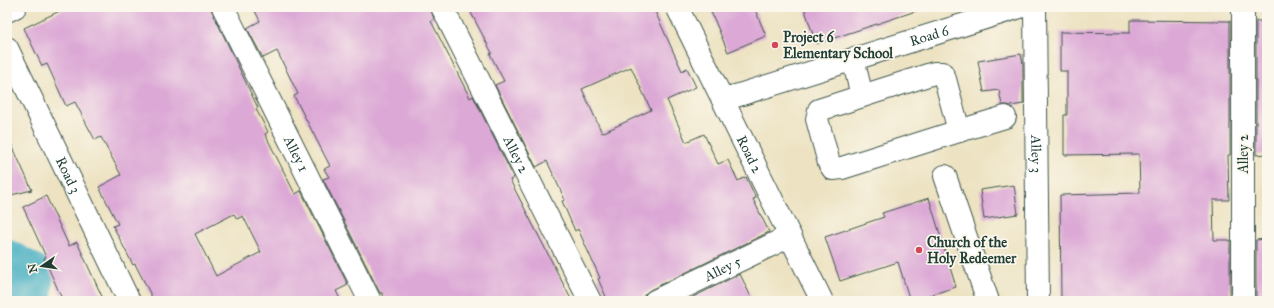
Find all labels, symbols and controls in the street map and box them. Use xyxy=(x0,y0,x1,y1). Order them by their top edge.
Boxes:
street label: Road 6 xyxy=(908,22,952,50)
place label: Project 6 Elementary School xyxy=(783,29,894,63)
marker: Project 6 Elementary School xyxy=(770,40,780,50)
street label: Alley 1 xyxy=(279,132,312,175)
street label: Alley 2 xyxy=(499,132,532,176)
street label: Road 2 xyxy=(733,133,766,176)
street label: Alley 3 xyxy=(1027,134,1045,173)
street label: Alley 2 xyxy=(1235,134,1252,175)
street label: Road 3 xyxy=(52,154,84,196)
place label: Church of the Holy Redeemer xyxy=(927,234,1017,268)
marker: Church of the Holy Redeemer xyxy=(914,245,924,255)
north arrow xyxy=(22,246,62,286)
street label: Alley 5 xyxy=(701,253,744,285)
text: N xyxy=(25,261,40,274)

